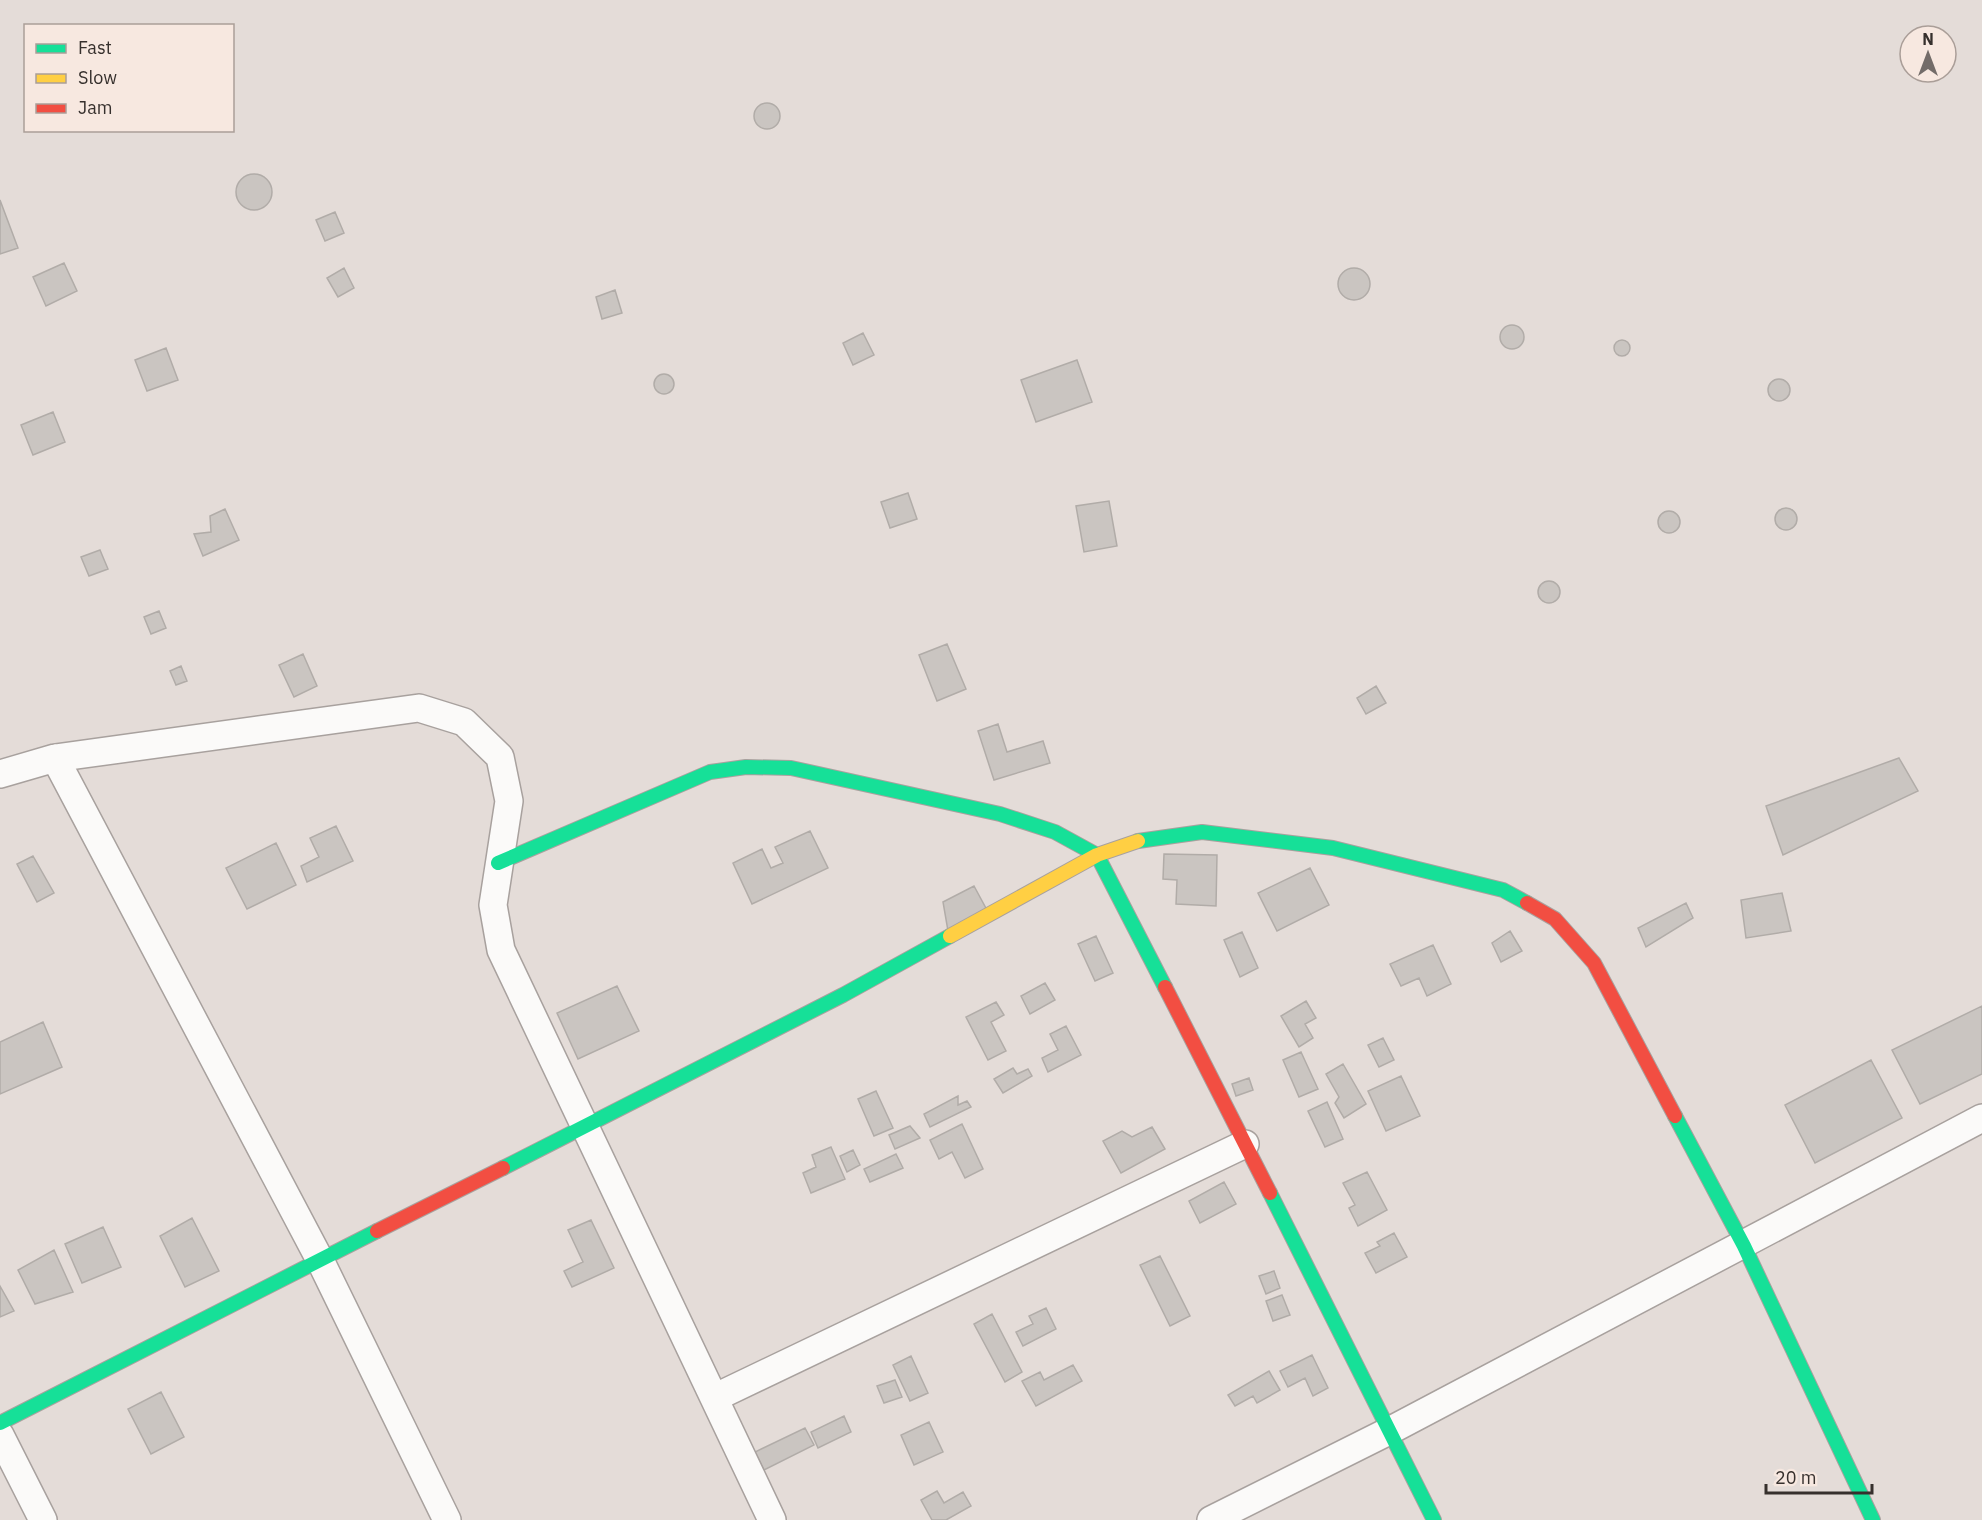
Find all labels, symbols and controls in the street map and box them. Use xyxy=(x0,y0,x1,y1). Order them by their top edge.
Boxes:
legend xyxy=(24,24,234,132)
north arrow xyxy=(1898,24,1958,84)
text: N xyxy=(1922,29,1934,49)
text: Fast xyxy=(78,36,112,59)
text: Slow xyxy=(78,66,117,89)
text: Jam xyxy=(78,96,113,119)
scale bar xyxy=(1766,1457,1872,1495)
text: 20 m xyxy=(1775,1466,1817,1489)

